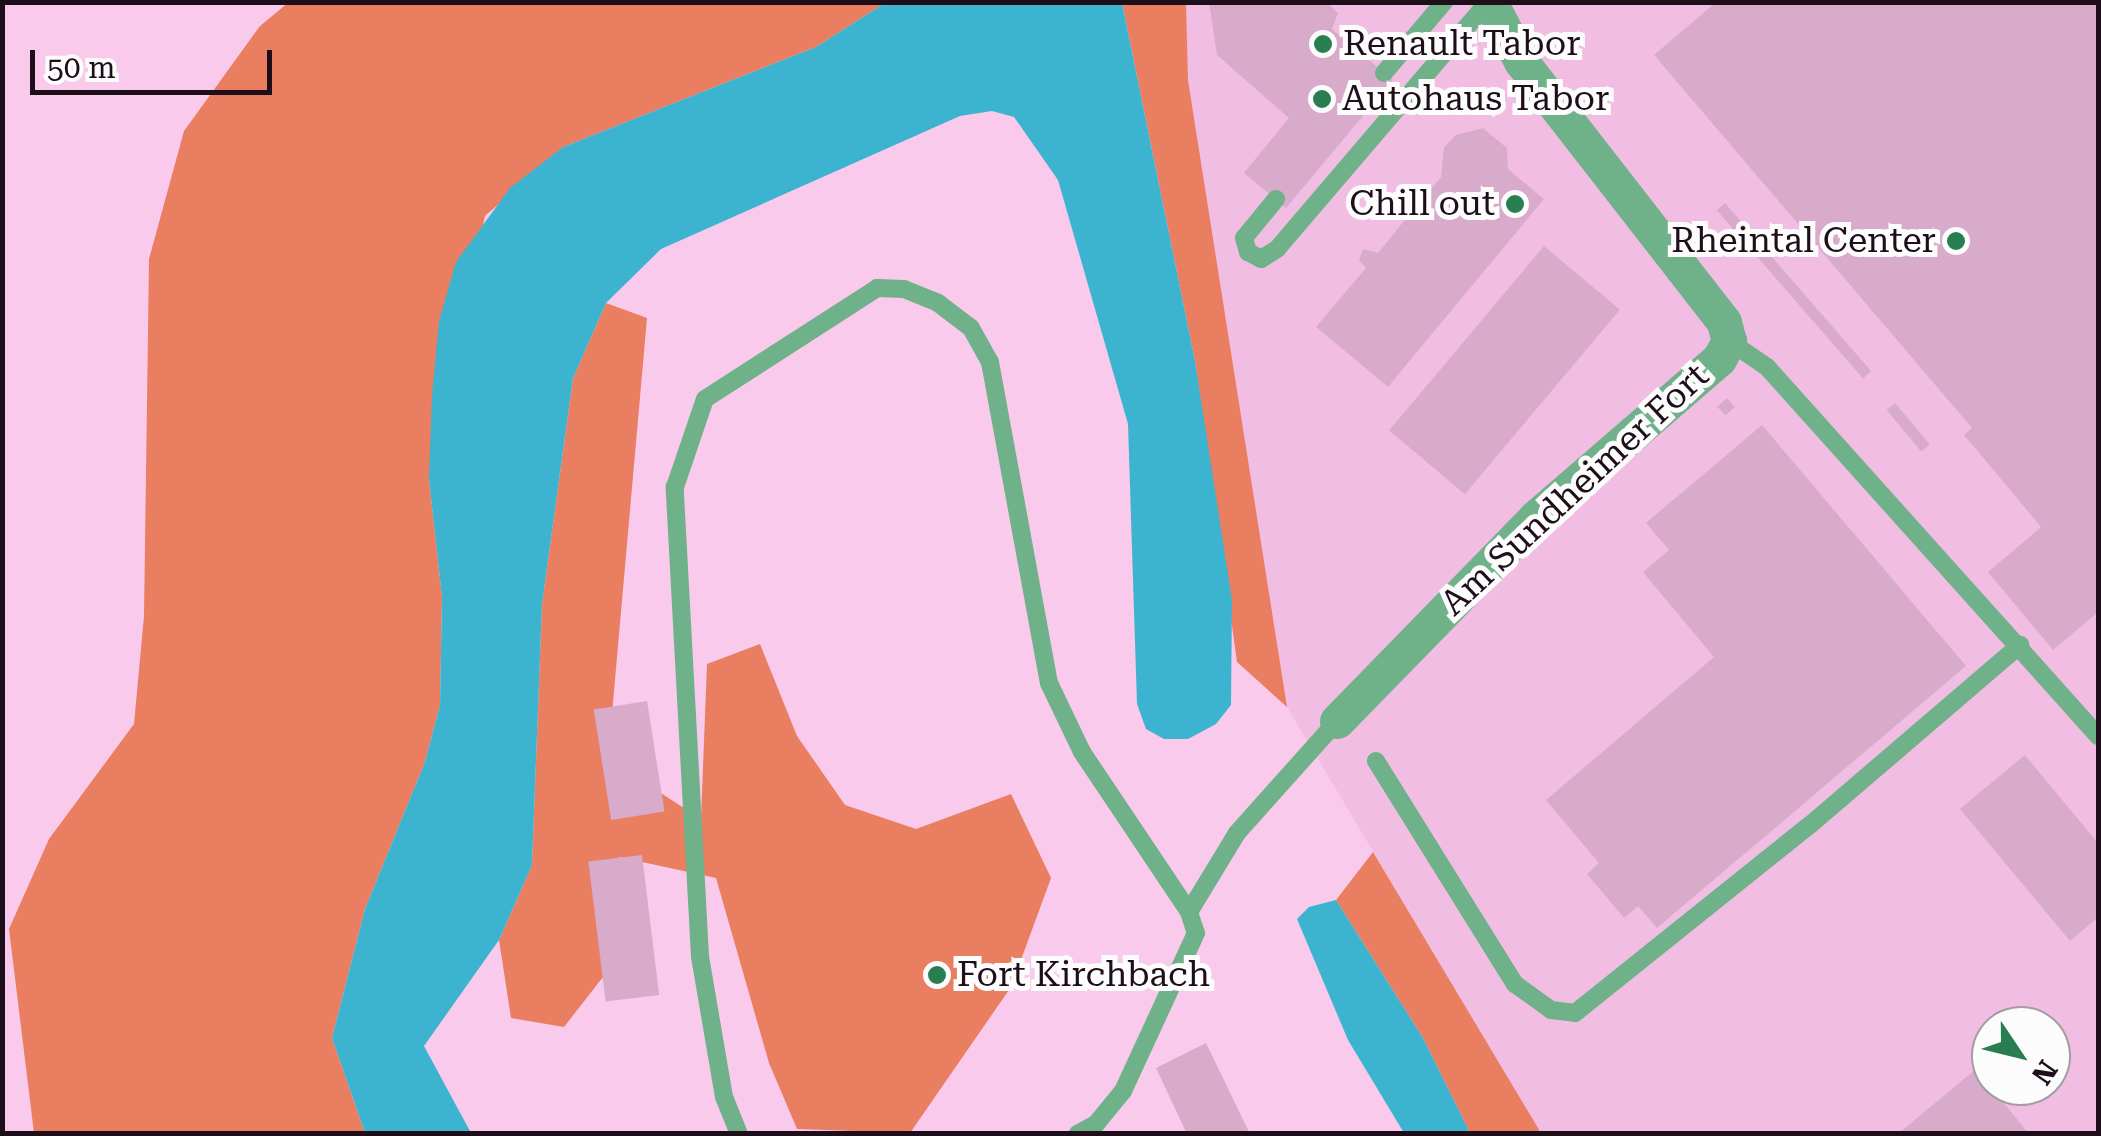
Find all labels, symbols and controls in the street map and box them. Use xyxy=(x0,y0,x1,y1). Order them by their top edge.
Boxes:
place label: Renault Tabor xyxy=(1343,23,1581,65)
scale bar xyxy=(35,30,278,92)
marker: Renault Tabor xyxy=(1312,33,1334,55)
text: 50 m xyxy=(47,50,116,85)
place label: Autohaus Tabor xyxy=(1342,78,1609,120)
marker: Autohaus Tabor xyxy=(1311,88,1333,110)
place label: Chill out xyxy=(1349,183,1495,225)
marker: Chill out xyxy=(1504,193,1526,215)
place label: Rheintal Center xyxy=(1671,220,1936,262)
marker: Rheintal Center xyxy=(1945,230,1967,252)
street label: Am Sundheimer Fort xyxy=(1433,355,1717,625)
place label: Fort Kirchbach xyxy=(957,954,1210,996)
marker: Fort Kirchbach xyxy=(926,964,948,986)
north arrow xyxy=(1971,1006,2071,1106)
text: N xyxy=(2025,1054,2064,1091)

